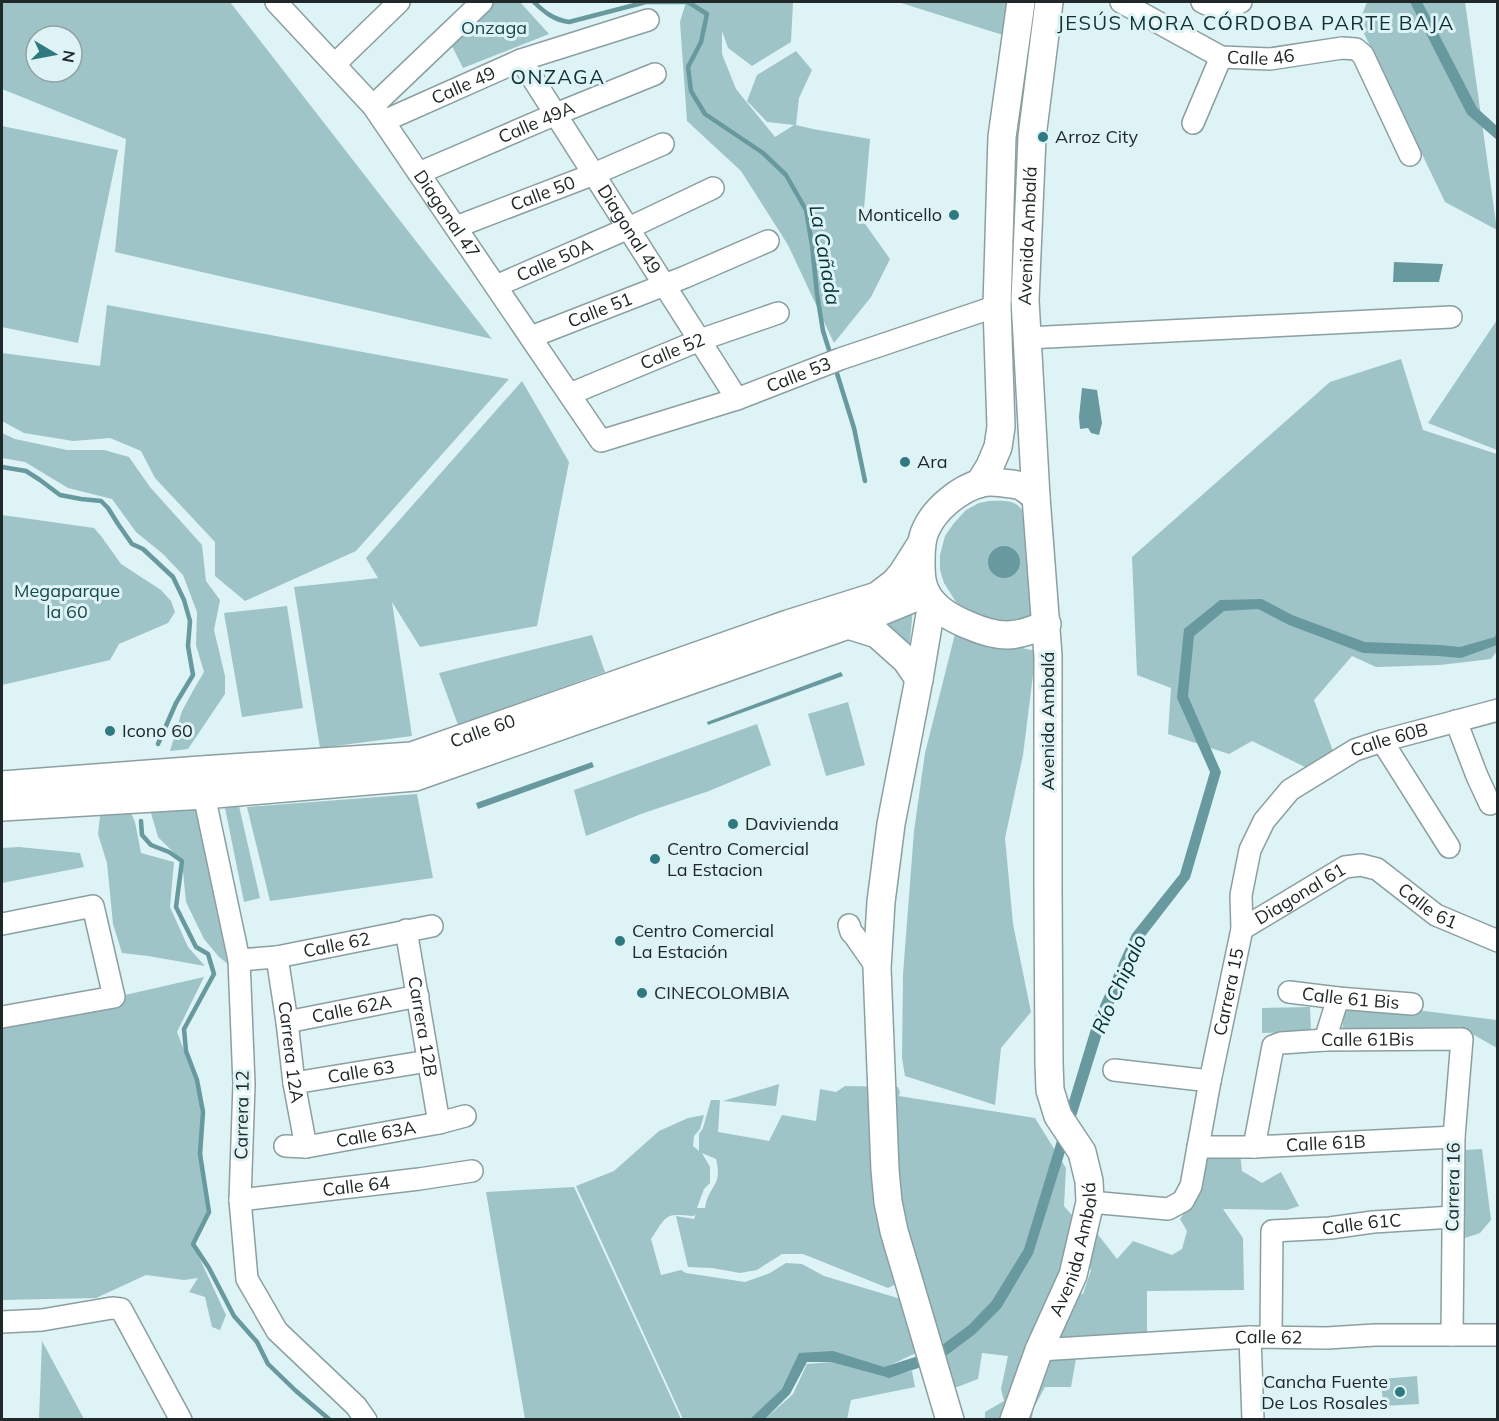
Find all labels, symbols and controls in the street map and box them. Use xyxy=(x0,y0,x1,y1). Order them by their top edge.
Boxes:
district label: JESÚS MORA CÓRDOBA PARTE BAJA xyxy=(1057,10,1455,35)
park label: Onzaga xyxy=(461,16,527,39)
north arrow xyxy=(24,24,84,84)
street label: Calle 46 xyxy=(1227,43,1296,70)
text: N xyxy=(58,49,80,64)
street label: Calle 49 xyxy=(428,61,499,109)
district label: ONZAGA xyxy=(511,64,605,89)
street label: Calle 49A xyxy=(495,96,578,148)
place label: Arroz City xyxy=(1055,125,1138,148)
marker: Arroz City xyxy=(1036,130,1050,144)
street label: Diagonal 47 xyxy=(409,165,485,262)
street label: Avenida Ambalá xyxy=(1013,166,1042,306)
street label: Calle 50 xyxy=(507,170,578,216)
street label: Diagonal 49 xyxy=(592,180,666,278)
water label: La Cañada xyxy=(804,203,847,307)
place label: Monticello xyxy=(858,203,942,226)
marker: Monticello xyxy=(947,208,961,222)
street label: Calle 50A xyxy=(513,233,596,287)
street label: Calle 51 xyxy=(564,287,635,333)
street label: Calle 52 xyxy=(637,327,708,375)
street label: Calle 53 xyxy=(763,352,834,398)
place label: Ara xyxy=(917,450,947,473)
marker: Ara xyxy=(898,455,912,469)
park label: Megaparque la 60 xyxy=(14,579,120,623)
street label: Avenida Ambalá xyxy=(1036,652,1059,790)
street label: Calle 60 xyxy=(447,709,518,753)
street label: Calle 60B xyxy=(1347,717,1430,762)
place label: Icono 60 xyxy=(122,719,193,742)
marker: Icono 60 xyxy=(103,724,117,738)
place label: Davivienda xyxy=(745,812,839,835)
marker: Davivienda xyxy=(726,817,740,831)
place label: Centro Comercial La Estacion xyxy=(667,837,809,881)
marker: Centro Comercial La Estacion xyxy=(648,852,662,866)
street label: Diagonal 61 xyxy=(1251,857,1350,930)
street label: Calle 61 xyxy=(1393,878,1461,934)
place label: Centro Comercial La Estación xyxy=(632,919,774,963)
street label: Calle 62 xyxy=(301,927,372,962)
water label: Río Chipalo xyxy=(1086,930,1151,1037)
marker: Centro Comercial La Estación xyxy=(613,934,627,948)
street label: Carrera 15 xyxy=(1208,946,1249,1038)
street label: Carrera 12B xyxy=(403,975,443,1078)
place label: CINECOLOMBIA xyxy=(654,981,789,1004)
street label: Calle 61 Bis xyxy=(1301,982,1400,1014)
marker: CINECOLOMBIA xyxy=(635,986,649,1000)
street label: Calle 62A xyxy=(310,990,394,1028)
street label: Carrera 12A xyxy=(273,999,309,1105)
street label: Calle 61Bis xyxy=(1321,1027,1414,1051)
street label: Calle 63 xyxy=(326,1055,396,1088)
street label: Carrera 12 xyxy=(229,1070,254,1160)
street label: Calle 63A xyxy=(334,1115,418,1152)
street label: Calle 61B xyxy=(1285,1129,1366,1156)
street label: Carrera 16 xyxy=(1440,1142,1465,1232)
street label: Calle 64 xyxy=(321,1170,391,1201)
street label: Avenida Ambalá xyxy=(1044,1182,1102,1320)
street label: Calle 61C xyxy=(1321,1208,1402,1239)
street label: Calle 62 xyxy=(1234,1325,1303,1349)
place label: Cancha Fuente De Los Rosales xyxy=(1261,1370,1388,1414)
marker: Cancha Fuente De Los Rosales xyxy=(1393,1385,1407,1399)

